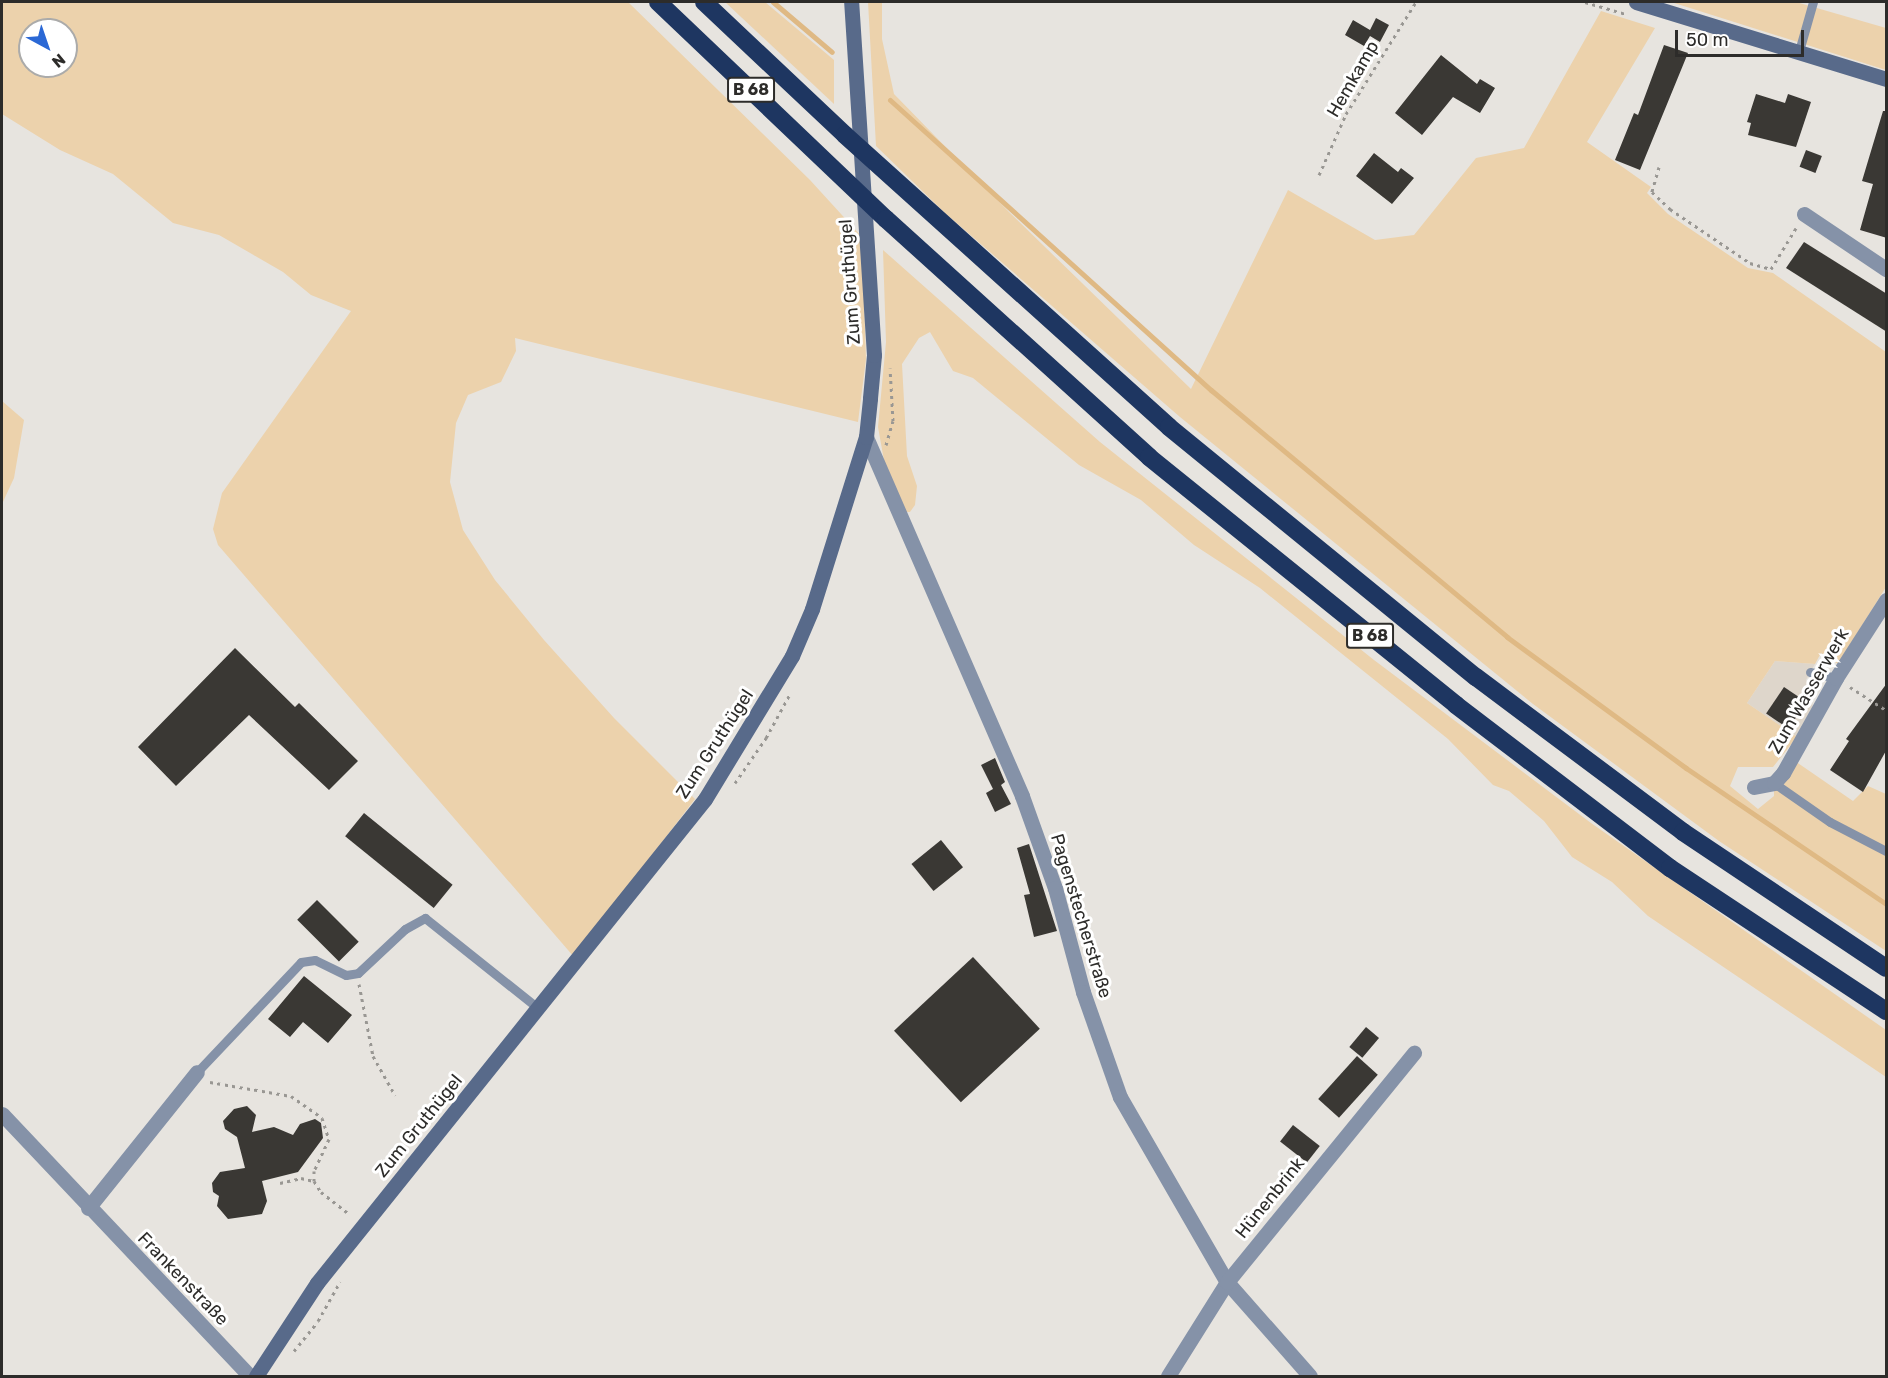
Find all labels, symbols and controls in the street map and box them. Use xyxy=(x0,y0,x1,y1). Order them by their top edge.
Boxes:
north arrow xyxy=(18,18,78,78)
scale bar xyxy=(1678,18,1807,56)
text: 50 m xyxy=(1686,29,1729,51)
street label: Hemkamp xyxy=(1322,37,1384,121)
text: N xyxy=(48,50,69,72)
road number: B 68 xyxy=(727,77,775,103)
street label: Zum Gruthügel xyxy=(835,219,865,345)
road number: B 68 xyxy=(1346,623,1394,649)
street label: Zum Wasserwerk xyxy=(1764,624,1854,758)
street label: Zum Gruthügel xyxy=(672,685,758,803)
street label: Pagenstecherstraße xyxy=(1046,831,1116,1001)
street label: Zum Gruthügel xyxy=(371,1070,467,1182)
street label: Hünenbrink xyxy=(1231,1153,1309,1243)
street label: Frankenstraße xyxy=(133,1228,233,1330)

